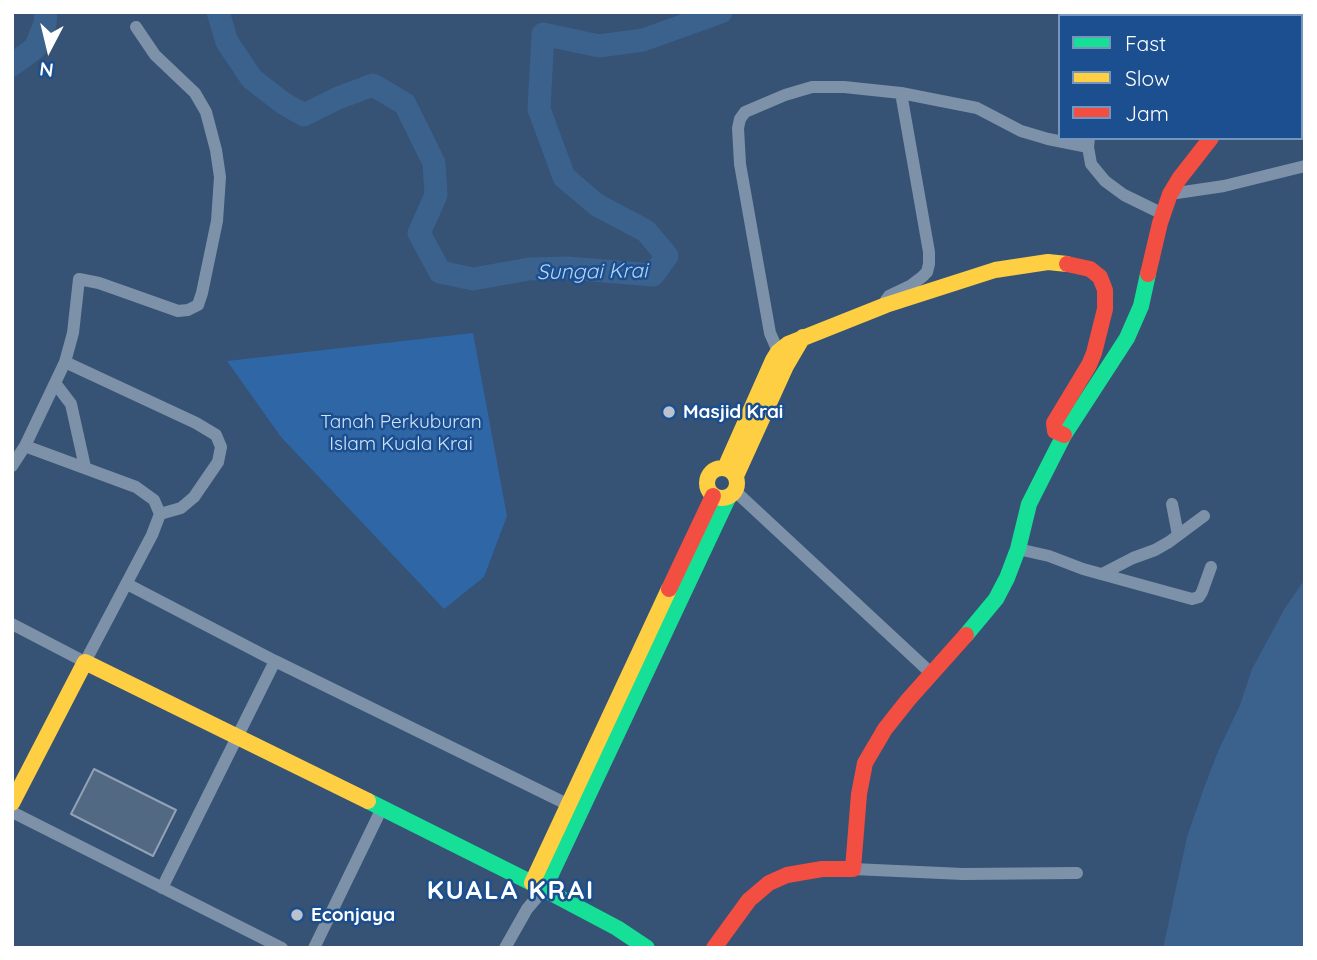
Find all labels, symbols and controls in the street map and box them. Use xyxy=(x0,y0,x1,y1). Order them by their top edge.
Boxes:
north arrow xyxy=(14,14,84,84)
legend xyxy=(1058,14,1303,140)
text: Fast xyxy=(1125,30,1166,56)
text: N xyxy=(38,57,55,83)
text: Slow xyxy=(1125,65,1170,91)
text: Jam xyxy=(1125,100,1169,126)
water label: Sungai Krai xyxy=(536,258,648,286)
place label: Masjid Krai xyxy=(683,401,783,423)
marker: Masjid Krai xyxy=(661,404,677,420)
park label: Tanah Perkuburan Islam Kuala Krai xyxy=(320,411,482,455)
district label: KUALA KRAI xyxy=(428,875,594,907)
place label: Econjaya xyxy=(311,904,395,926)
marker: Econjaya xyxy=(289,907,305,923)

